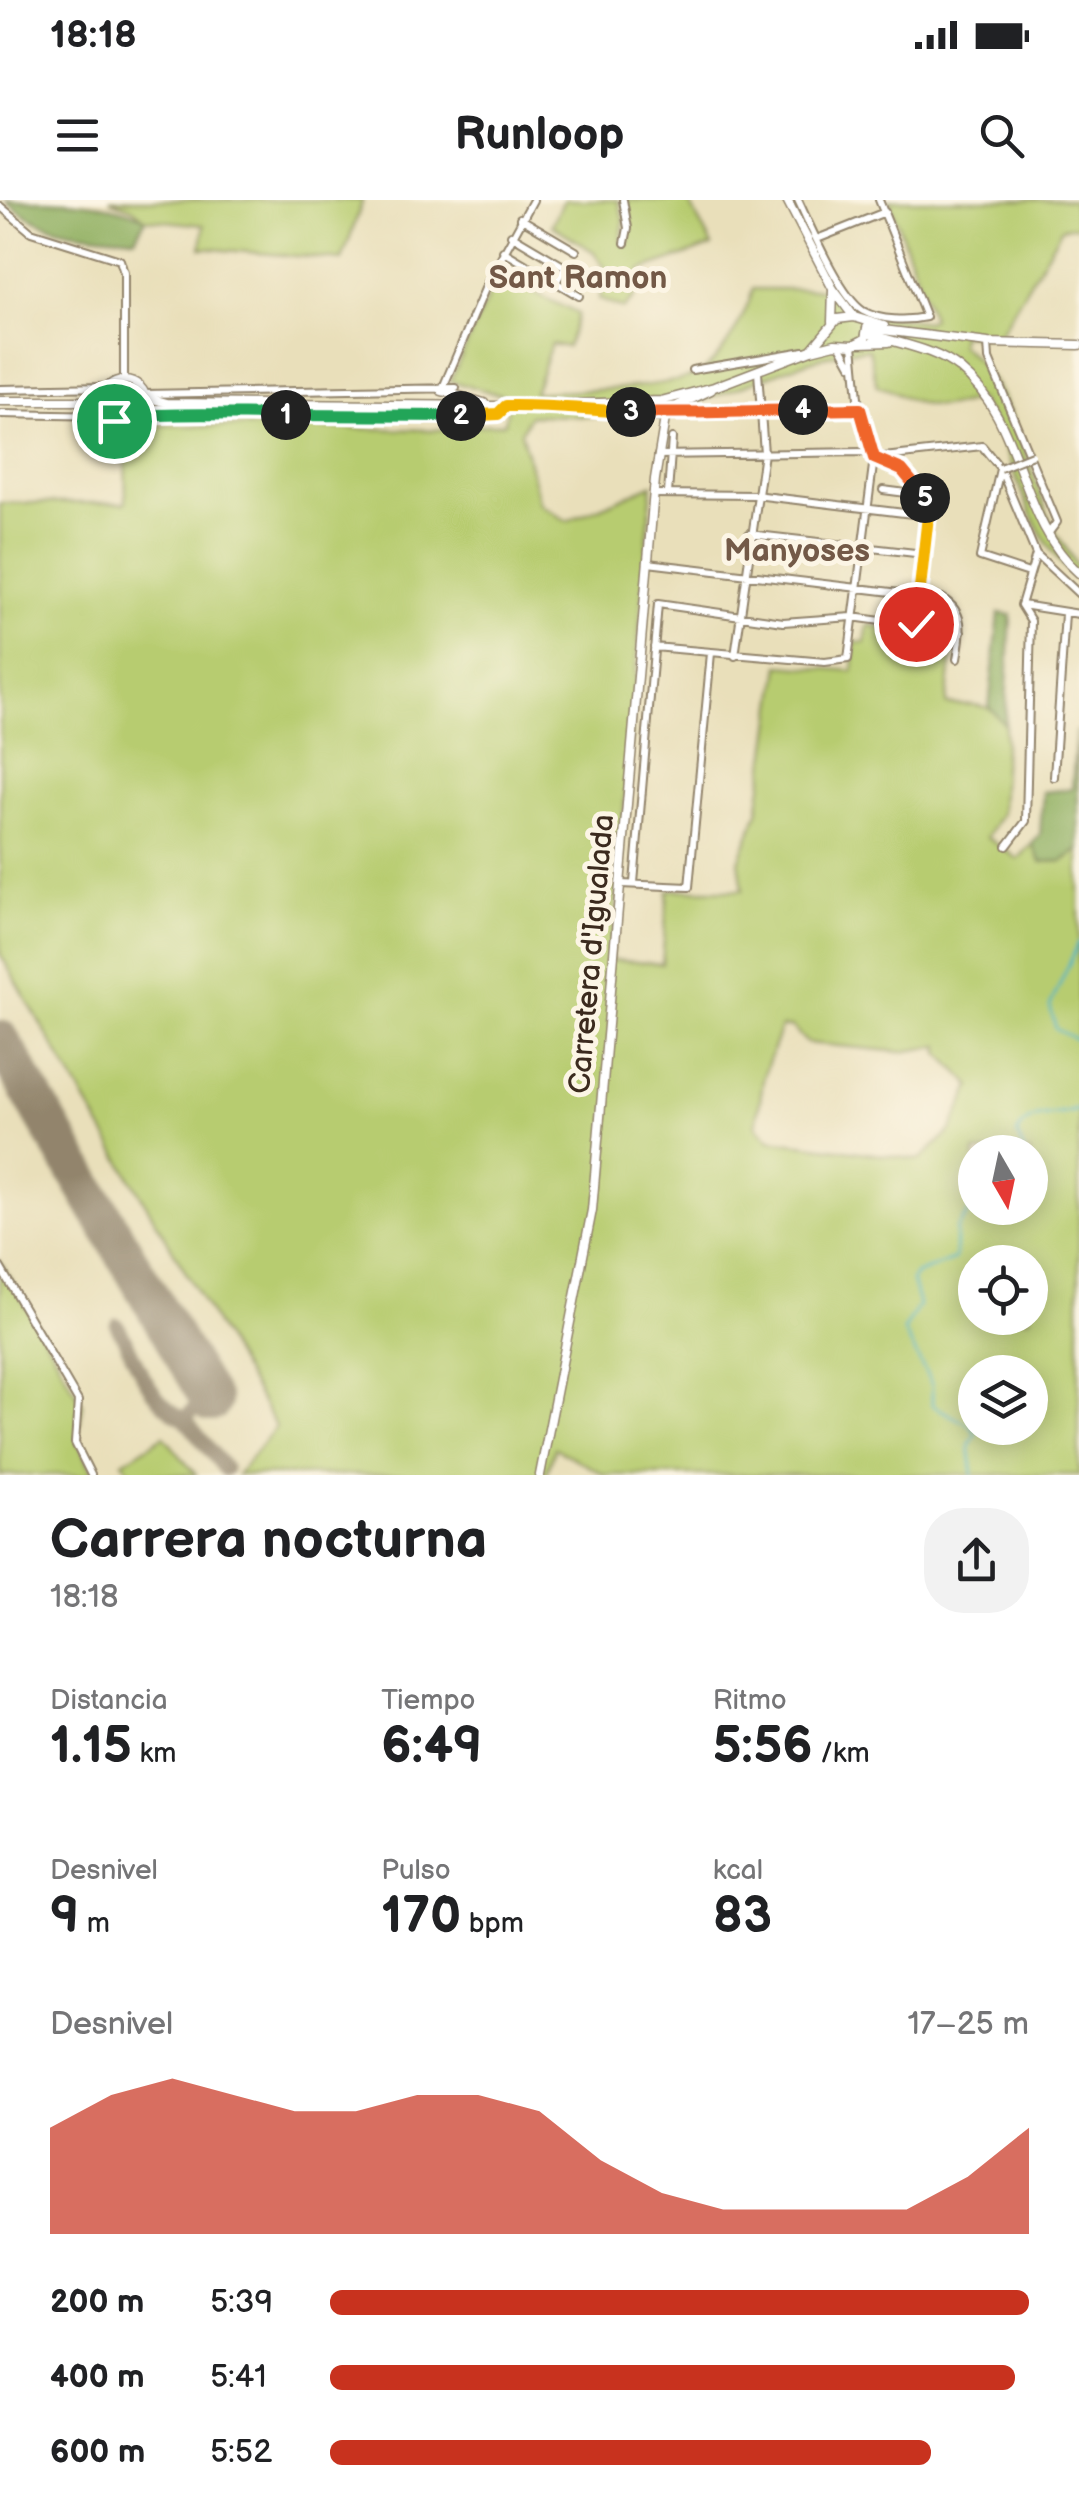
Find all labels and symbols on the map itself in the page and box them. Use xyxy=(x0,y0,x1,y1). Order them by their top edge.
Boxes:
district label: Sant Ramon xyxy=(489,259,667,298)
pin xyxy=(72,379,157,464)
pin: 4 xyxy=(778,385,828,435)
pin: 3 xyxy=(606,387,656,437)
pin: 1 xyxy=(261,390,311,440)
pin: 2 xyxy=(436,391,486,441)
pin: 5 xyxy=(900,473,950,523)
district label: Manyoses xyxy=(724,532,870,571)
pin xyxy=(874,582,959,667)
street label: Carretera d'Igualada xyxy=(562,813,622,1095)
north arrow xyxy=(958,1135,1048,1225)

